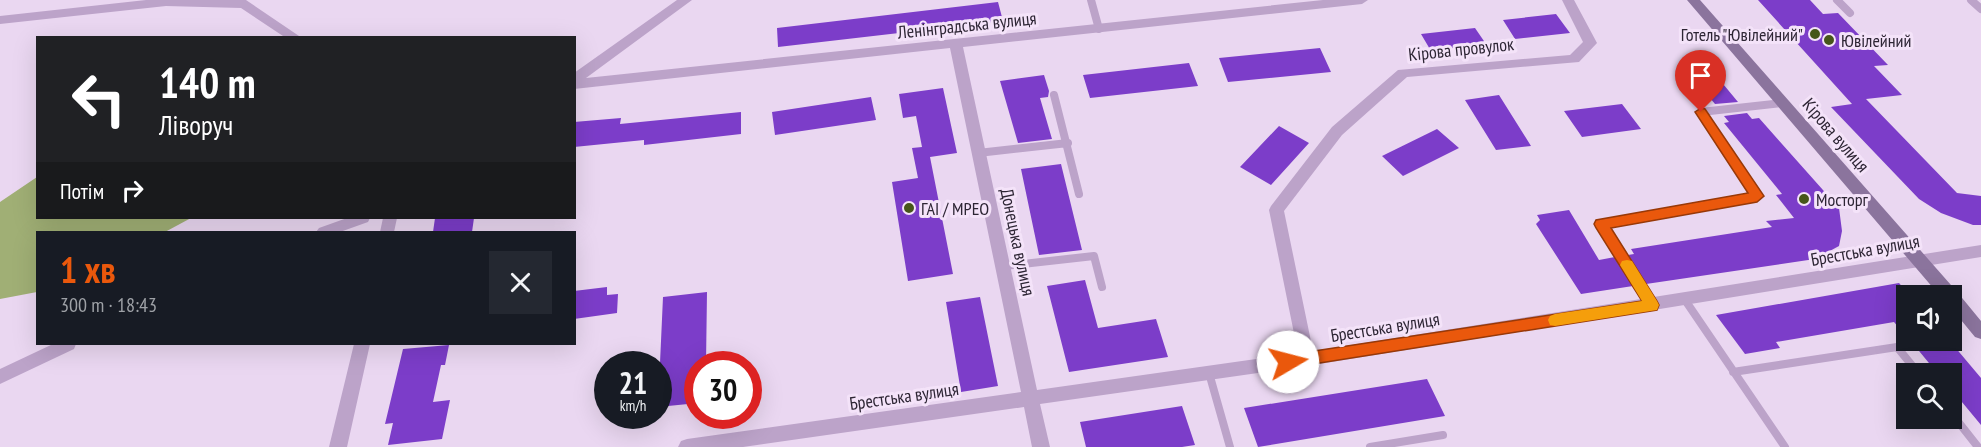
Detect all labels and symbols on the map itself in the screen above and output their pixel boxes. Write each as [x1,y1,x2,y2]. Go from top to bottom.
street label: Ленінградська вулиця [895,6,1038,44]
place label: Готель "Ювілейний" [1681,23,1803,46]
marker: Готель "Ювілейний" [1808,27,1822,41]
place label: Ювілейний [1841,29,1911,52]
street label: Кірова провулок [1407,32,1515,66]
marker: Ювілейний [1822,33,1836,47]
pin [1675,50,1726,112]
street label: Кірова вулиця [1798,93,1874,177]
street label: Донецька вулиця [995,186,1041,298]
place label: Мосторг [1816,188,1869,211]
marker: Мосторг [1797,192,1811,206]
place label: ГАІ / МРЕО [921,197,989,220]
marker: ГАІ / МРЕО [902,201,916,215]
street label: Брестська вулиця [1809,229,1921,271]
street label: Брестська вулиця [1329,307,1441,347]
position arrow [1256,330,1320,394]
speed limit sign: 30 [684,351,762,429]
street label: Брестська вулиця [848,377,960,415]

